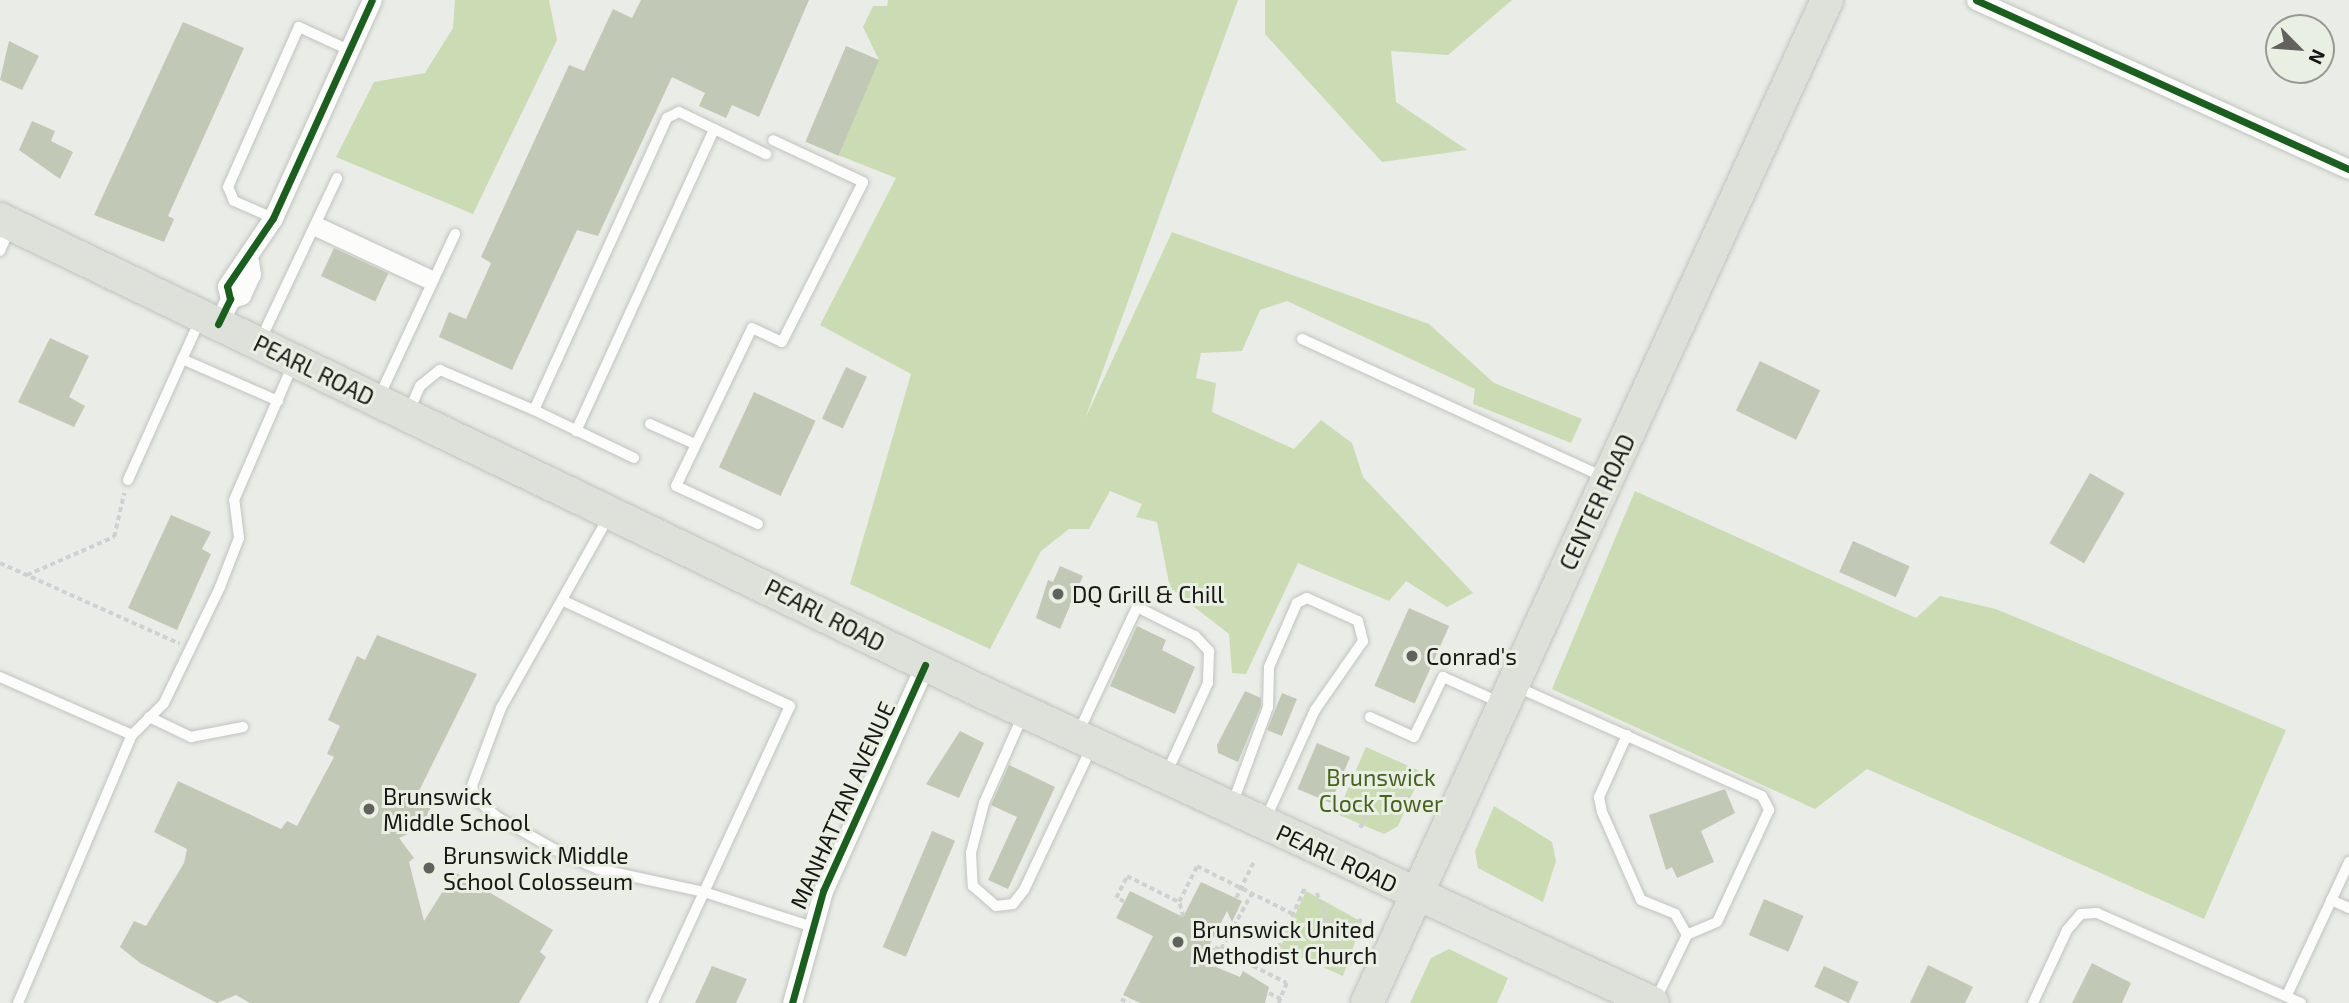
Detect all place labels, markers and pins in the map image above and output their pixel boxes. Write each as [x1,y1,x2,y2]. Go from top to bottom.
place label: DQ Grill & Chill [1072,580,1225,608]
marker: DQ Grill & Chill [1050,586,1066,602]
place label: Conrad's [1426,642,1517,670]
marker: Conrad's [1404,648,1420,664]
place label: Brunswick Middle School [383,782,530,836]
marker: Brunswick Middle School [361,801,377,817]
place label: Brunswick Middle School Colosseum [443,841,634,895]
marker: Brunswick Middle School Colosseum [421,860,437,876]
place label: Brunswick United Methodist Church [1192,915,1377,969]
marker: Brunswick United Methodist Church [1170,934,1186,950]

